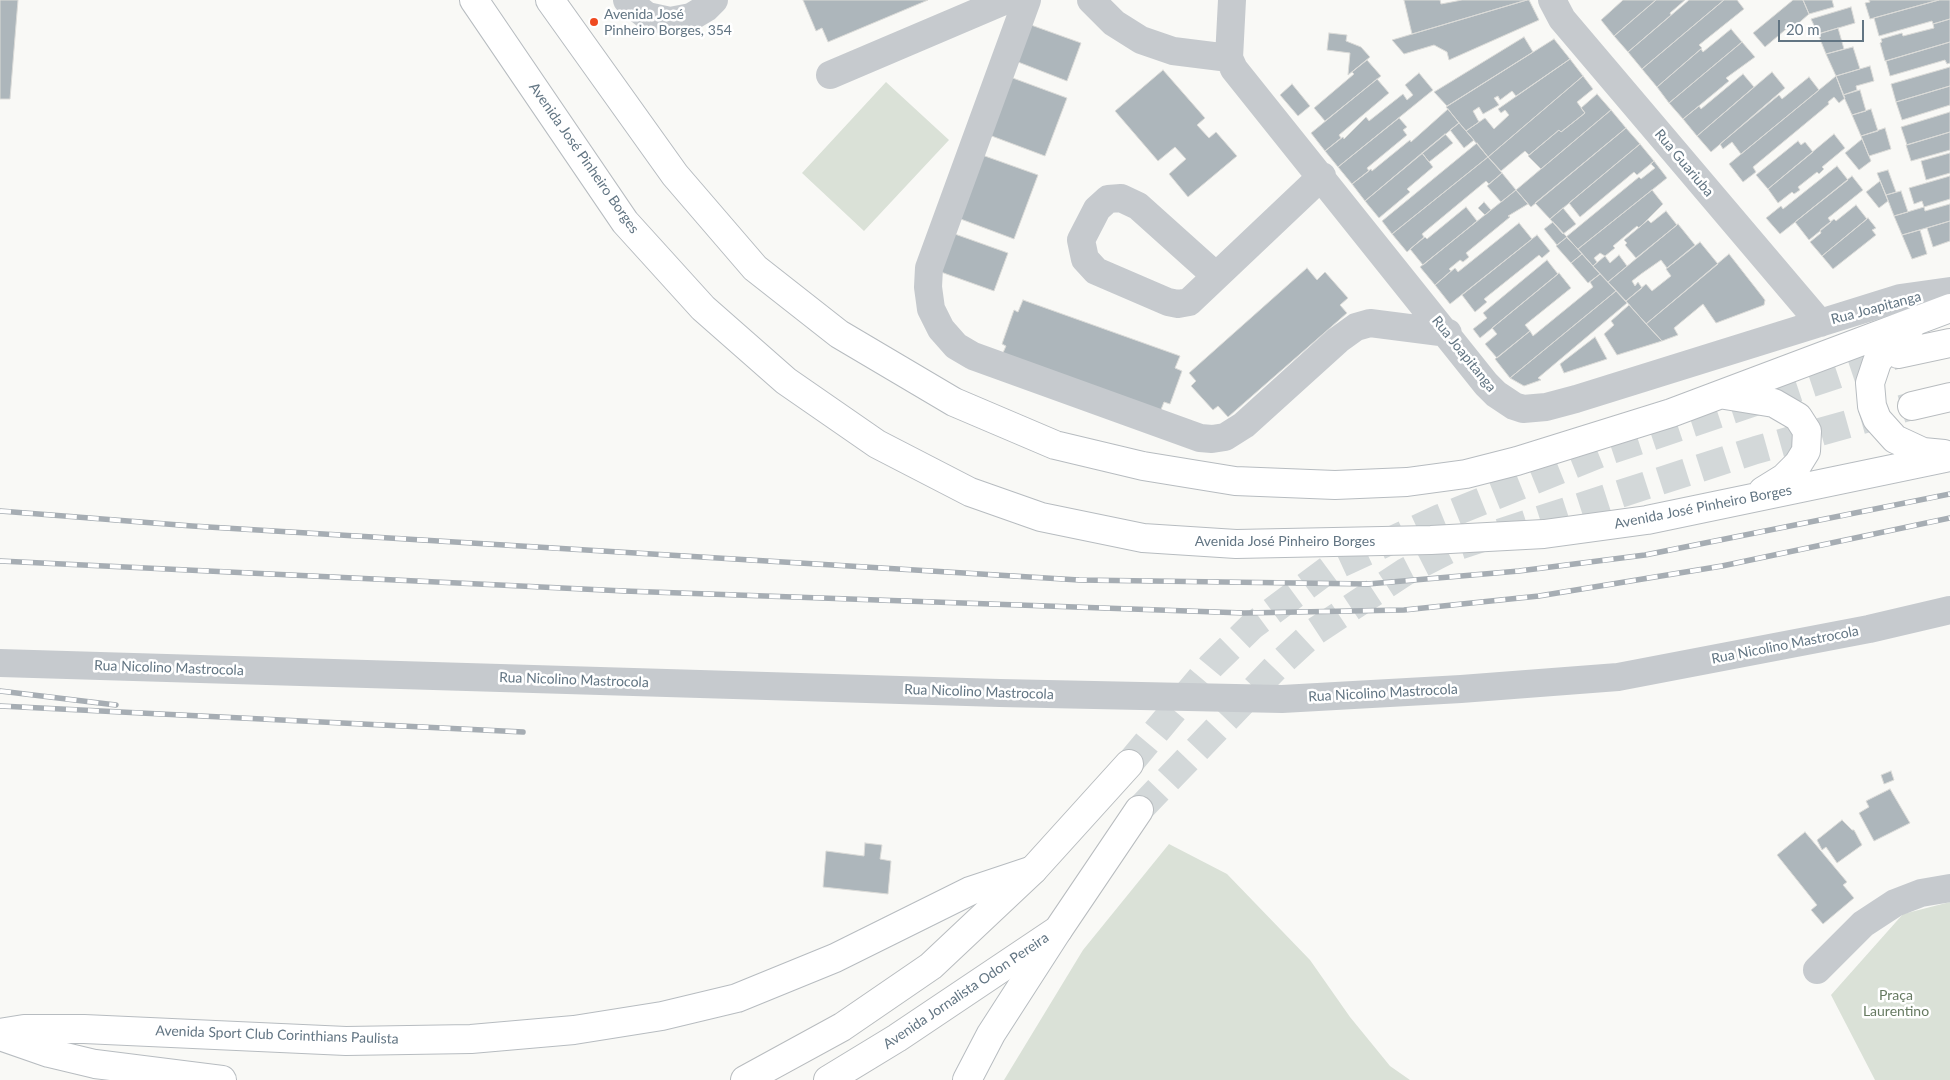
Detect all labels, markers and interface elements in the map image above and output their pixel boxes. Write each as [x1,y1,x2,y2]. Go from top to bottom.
place label: Avenida José Pinheiro Borges, 354 [604,6,732,38]
scale bar [1780,10,1866,42]
marker: Avenida José Pinheiro Borges, 354 [588,16,600,28]
text: 20 m [1786,20,1820,38]
street label: Avenida José Pinheiro Borges [525,79,643,237]
street label: Rua Guariuba [1651,126,1717,200]
street label: Rua Joapitanga [1829,288,1923,328]
street label: Rua Joapitanga [1428,313,1500,395]
street label: Avenida José Pinheiro Borges [1613,482,1793,532]
street label: Avenida José Pinheiro Borges [1195,533,1375,549]
street label: Rua Nicolino Mastrocola [1710,622,1860,668]
street label: Rua Nicolino Mastrocola [94,657,244,679]
street label: Rua Nicolino Mastrocola [499,669,649,691]
street label: Rua Nicolino Mastrocola [904,681,1054,703]
street label: Rua Nicolino Mastrocola [1308,681,1458,705]
street label: Avenida Jornalista Odon Pereira [880,929,1052,1053]
park label: Praça Laurentino [1863,987,1929,1020]
street label: Avenida Sport Club Corinthians Paulista [155,1022,399,1048]

